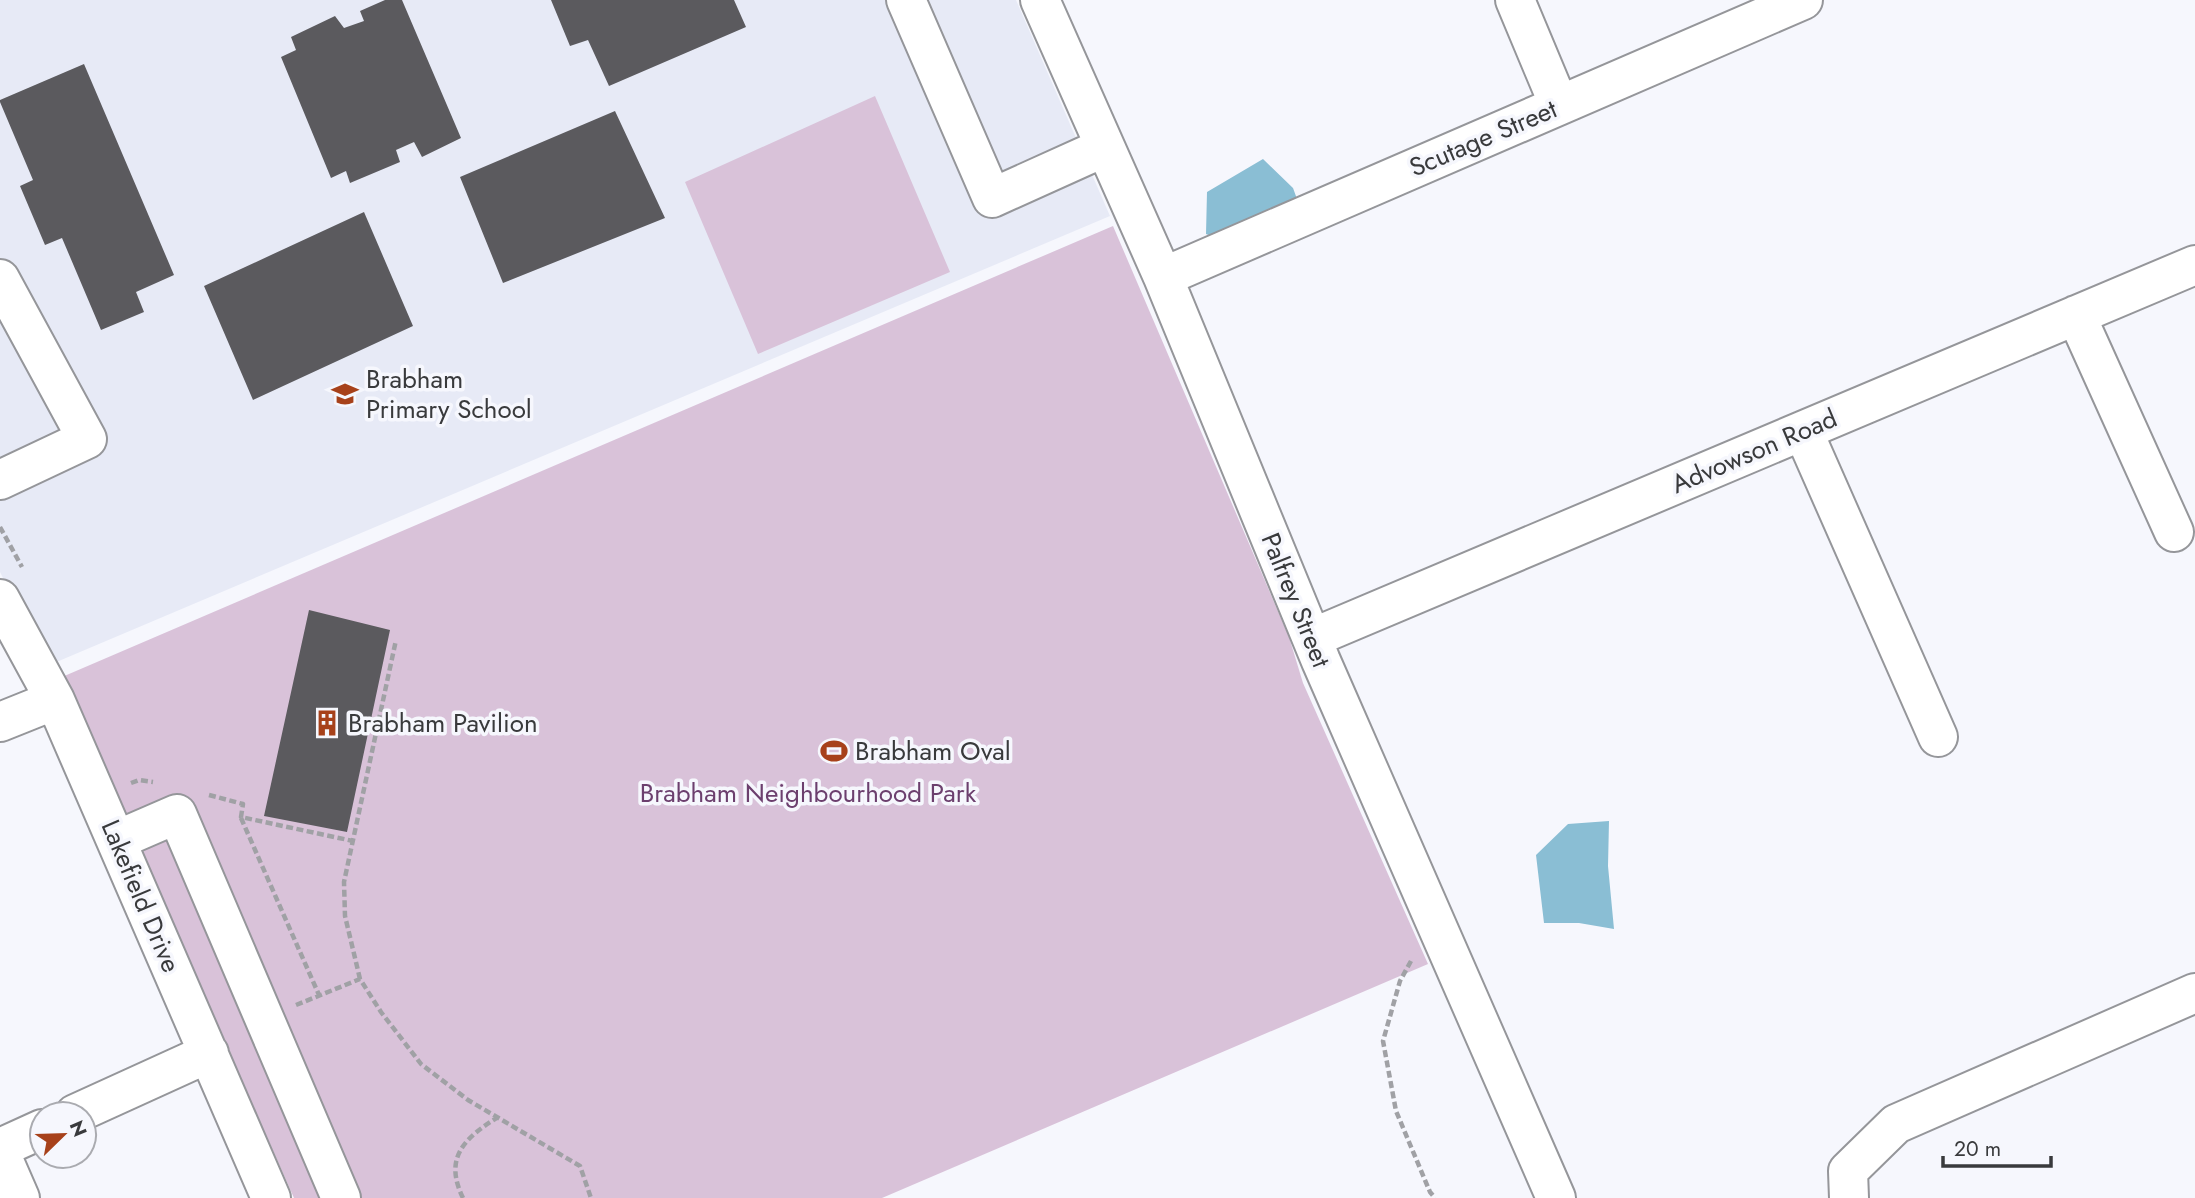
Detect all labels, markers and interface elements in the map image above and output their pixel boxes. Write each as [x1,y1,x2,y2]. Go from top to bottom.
street label: Scutage Street [1403,90,1563,186]
place label: Brabham Primary School [366,360,532,428]
school or university icon: Brabham Primary School [330,379,360,409]
street label: Advowson Road [1665,399,1843,503]
street label: Palfrey Street [1252,527,1341,674]
place label: Brabham Pavilion [348,704,538,742]
building icon: Brabham Pavilion [312,708,342,738]
place label: Brabham Oval [855,732,1011,770]
sports icon: Brabham Oval [819,736,849,766]
park label: Brabham Neighbourhood Park [640,774,977,812]
street label: Lakefield Drive [92,814,190,978]
north arrow [28,1100,98,1170]
text: N [63,1116,94,1141]
scale bar [1943,1124,2052,1168]
text: 20 m [1954,1134,2001,1164]

